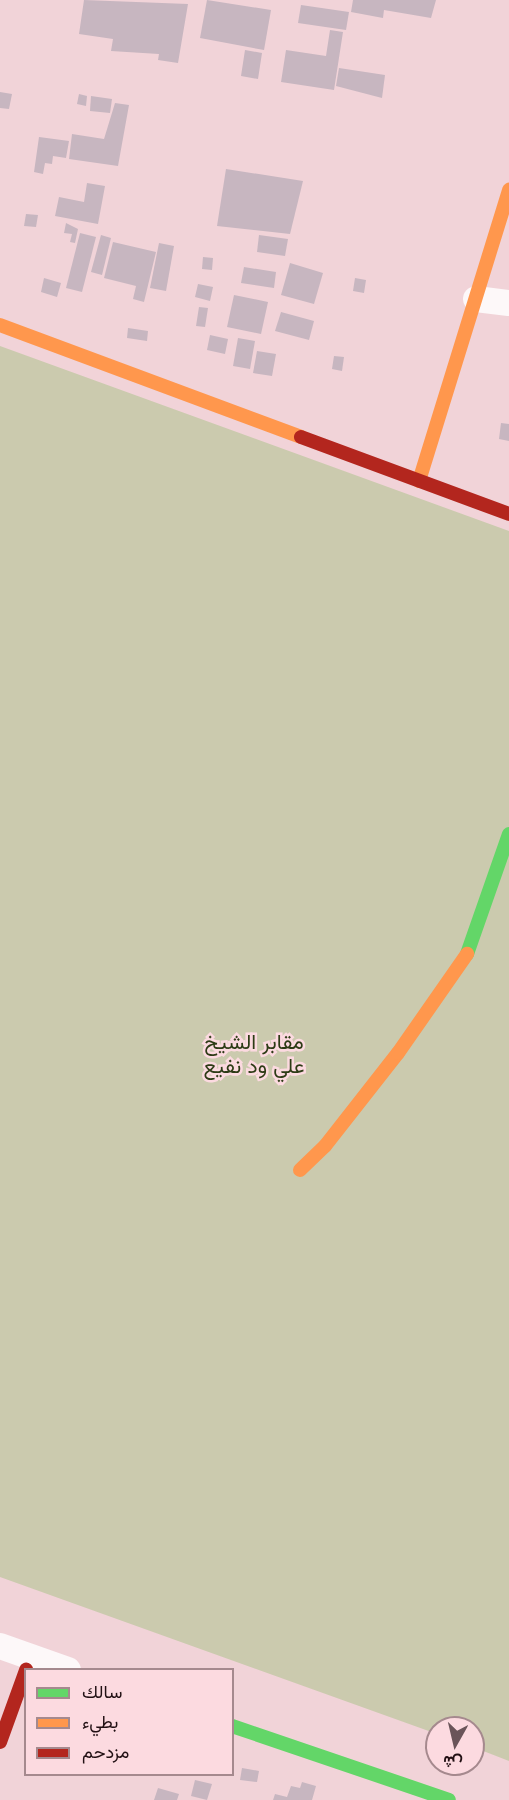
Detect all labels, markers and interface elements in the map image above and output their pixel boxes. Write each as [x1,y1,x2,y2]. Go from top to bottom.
park label: مقابر الشيخ علي ود نفيع [203,1029,305,1079]
legend [24,1668,234,1776]
text: سالك [82,1679,122,1705]
text: بطيء [82,1709,118,1735]
north arrow [425,1716,485,1776]
text: مزدحم [82,1739,129,1765]
text: ش [442,1750,464,1775]

